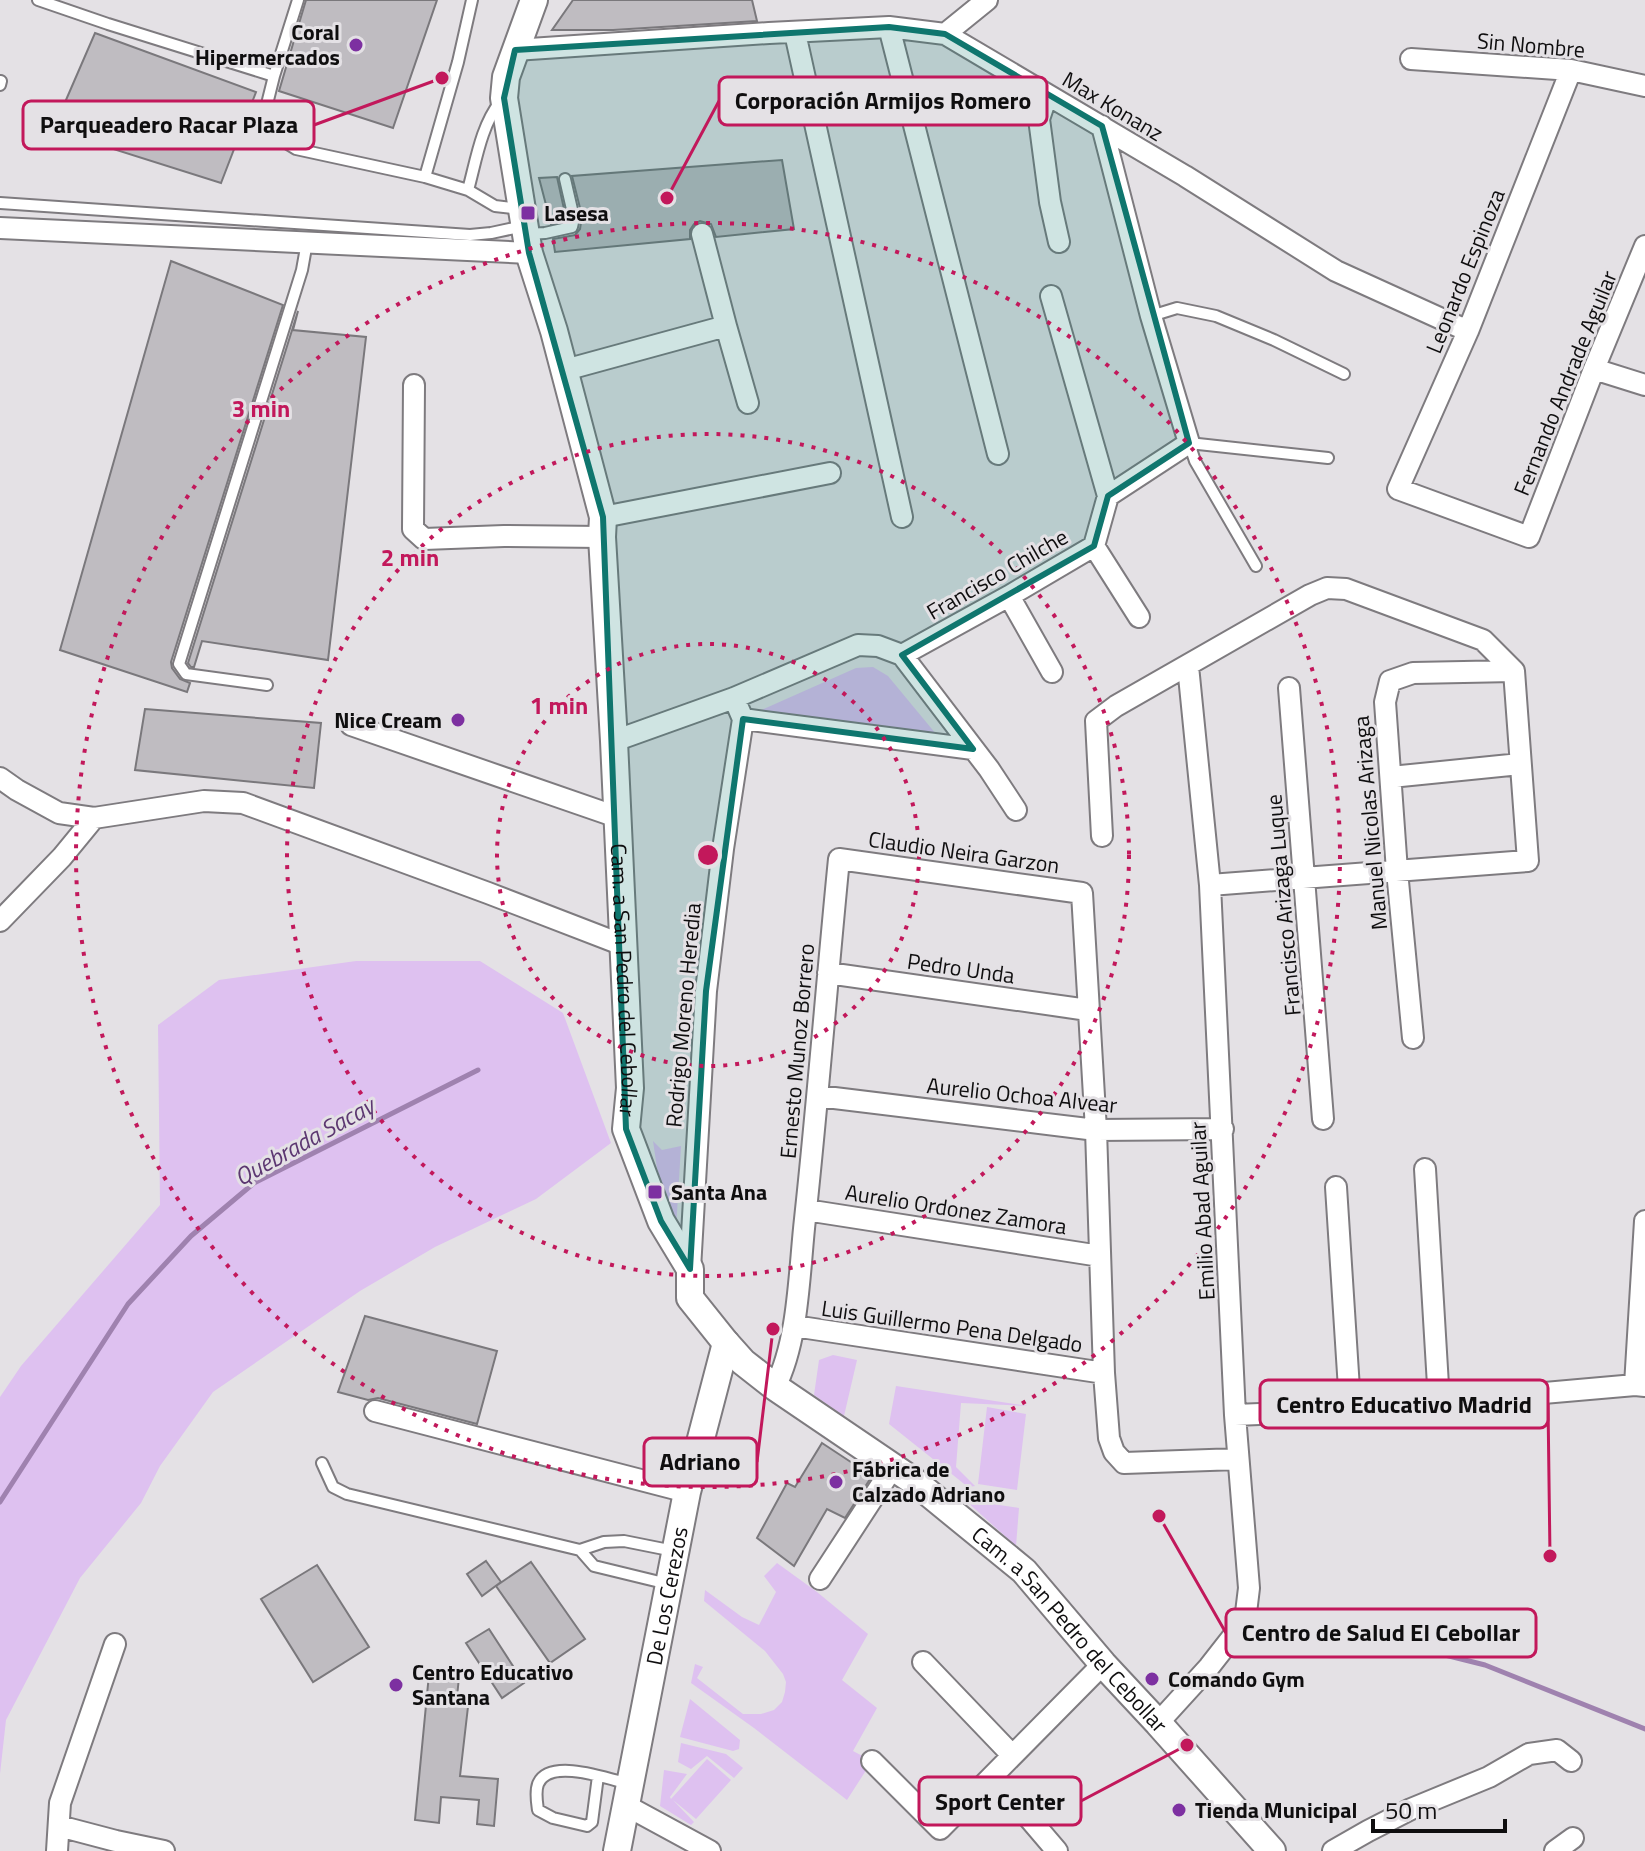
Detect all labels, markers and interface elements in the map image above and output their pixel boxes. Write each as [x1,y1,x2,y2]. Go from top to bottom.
place label: Coral Hipermercados [195,15,340,74]
street label: Sin Nombre [1476,23,1586,67]
marker: Coral Hipermercados [347,36,365,54]
street label: Max Konanz [1056,62,1170,150]
callout: Corporación Armijos Romero [719,77,1047,125]
text: Corporación Armijos Romero [735,82,1031,118]
callout: Parqueadero Racar Plaza [23,101,314,149]
text: Parqueadero Racar Plaza [40,106,298,142]
street label: Leonardo Espinoza [1417,184,1513,358]
place label: Lasesa [544,196,609,230]
marker: Lasesa [519,204,537,222]
street label: Fernando Andrade Aguilar [1504,265,1626,501]
text: 3 min [232,390,290,426]
street label: Francisco Chilche [920,520,1074,628]
text: 2 min [381,539,439,575]
text: 1 min [530,687,588,723]
place label: Nice Cream [334,703,442,737]
marker: Nice Cream [449,711,467,729]
street label: Manuel Nicolas Arizaga [1344,714,1396,932]
street label: Francisco Arizaga Luque [1256,793,1310,1017]
street label: Claudio Neira Garzon [866,822,1062,882]
centre of rings [694,841,722,869]
street label: Cam. a San Pedro del Cebollar [602,843,647,1119]
street label: Rodrigo Moreno Heredia [656,901,710,1129]
street label: Ernesto Munoz Borrero [771,942,823,1160]
street label: Pedro Unda [905,944,1017,992]
street label: Aurelio Ochoa Alvear [925,1068,1119,1122]
water label: Quebrada Sacay [227,1086,383,1194]
street label: Emilio Abad Aguilar [1180,1121,1224,1301]
place label: Santa Ana [671,1175,767,1209]
street label: Aurelio Ordonez Zamora [843,1175,1069,1243]
marker: Santa Ana [646,1183,664,1201]
street label: Luis Guillermo Pena Delgado [819,1291,1085,1361]
callout: Centro Educativo Madrid [1260,1380,1548,1428]
text: Centro Educativo Madrid [1276,1386,1532,1422]
callout: Adriano [644,1438,757,1486]
text: Adriano [660,1443,740,1479]
place label: Fábrica de Calzado Adriano [852,1452,1005,1511]
marker: Fábrica de Calzado Adriano [827,1473,845,1491]
street label: Cam. a San Pedro del Cebollar [964,1518,1176,1740]
street label: De Los Cerezos [637,1524,697,1668]
callout: Centro de Salud El Cebollar [1226,1609,1536,1657]
text: Centro de Salud El Cebollar [1242,1614,1520,1650]
place label: Centro Educativo Santana [412,1655,573,1714]
place label: Comando Gym [1168,1662,1305,1696]
marker: Comando Gym [1143,1670,1161,1688]
marker: Centro Educativo Santana [387,1676,405,1694]
callout: Sport Center [919,1777,1081,1825]
text: Sport Center [935,1783,1065,1819]
scale bar [1373,1783,1505,1833]
text: 50 m [1385,1792,1437,1828]
place label: Tienda Municipal [1195,1793,1357,1827]
marker: Tienda Municipal [1170,1801,1188,1819]

